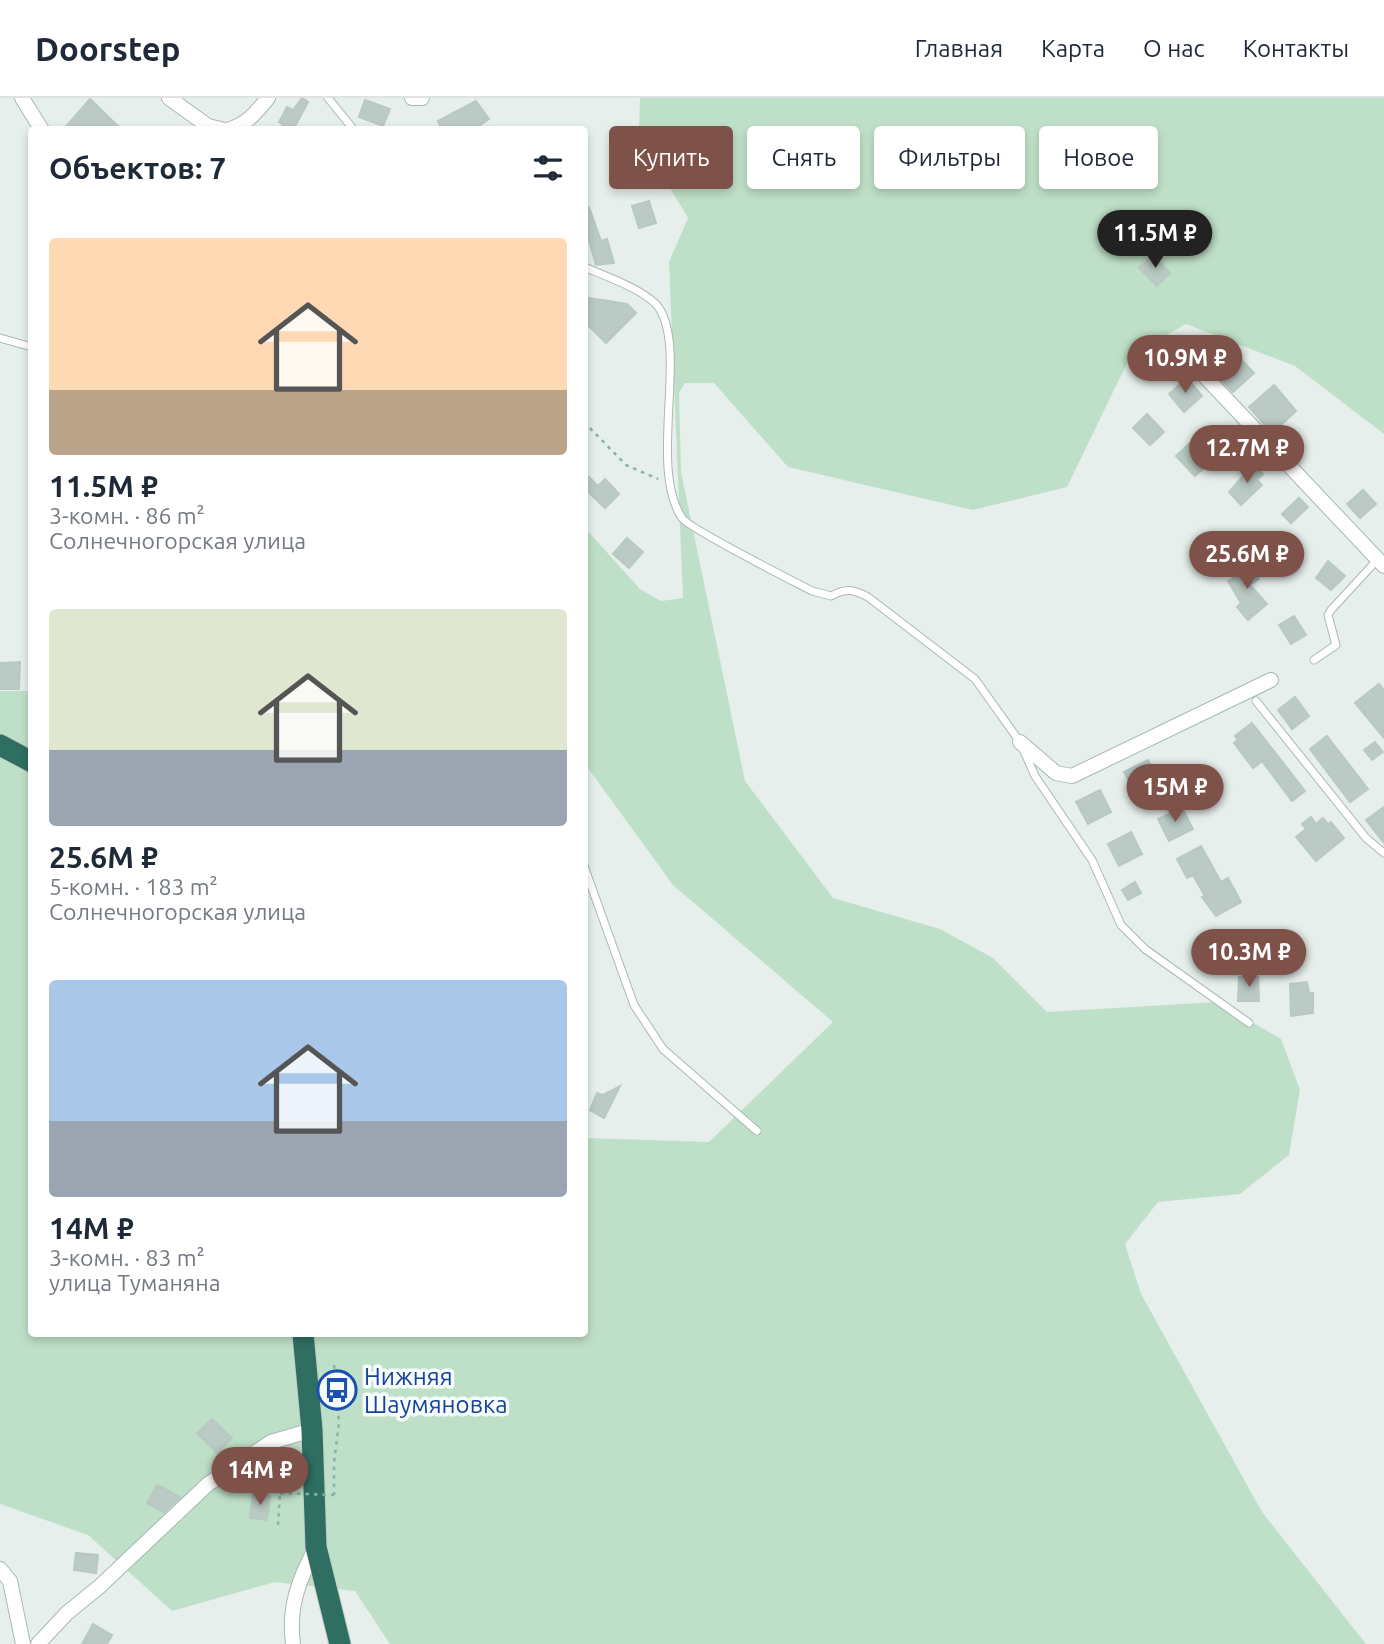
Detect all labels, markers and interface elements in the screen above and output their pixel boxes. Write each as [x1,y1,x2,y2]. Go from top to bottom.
text: Doorstep [35,30,180,67]
text: Главная [915,35,1003,62]
text: Карта [1041,35,1105,62]
text: О нас [1143,35,1205,62]
text: Контакты [1243,35,1349,62]
chip: Купить [609,126,733,189]
chip: Снять [747,126,860,189]
chip: Фильтры [874,126,1025,189]
chip: Новое [1039,126,1158,189]
icon: filters [529,149,567,187]
text: Объектов: 7 [49,151,226,185]
pin: 11.5M ₽ [1090,211,1220,270]
text: 11.5M ₽ [1113,220,1197,245]
icon: home [245,284,371,410]
pin: 10.9M ₽ [1120,336,1250,395]
text: 10.9M ₽ [1143,345,1227,370]
pin: 12.7M ₽ [1182,426,1312,485]
text: 12.7M ₽ [1205,435,1289,460]
text: 11.5M ₽ [49,469,158,503]
text: 3-комн. · 86 m² [49,503,205,528]
text: Солнечногорская улица [49,528,306,553]
pin: 25.6M ₽ [1182,532,1312,591]
text: 25.6M ₽ [1205,541,1289,566]
icon: home [245,655,371,781]
pin: 15M ₽ [1126,764,1224,824]
text: 15M ₽ [1143,774,1207,799]
text: 25.6M ₽ [49,840,158,874]
text: 5-комн. · 183 m² [49,874,218,899]
text: Солнечногорская улица [49,899,306,924]
pin: 10.3M ₽ [1184,930,1314,989]
text: 10.3M ₽ [1207,939,1291,964]
icon: home [245,1026,371,1152]
text: 14M ₽ [49,1211,134,1245]
text: 3-комн. · 83 m² [49,1245,205,1270]
text: улица Туманяна [49,1270,220,1295]
place label: Нижняя Шаумяновка [364,1363,508,1418]
bus stop icon: Нижняя Шаумяновка [316,1369,358,1411]
pin: 14M ₽ [211,1448,309,1507]
text: 14M ₽ [228,1457,292,1482]

